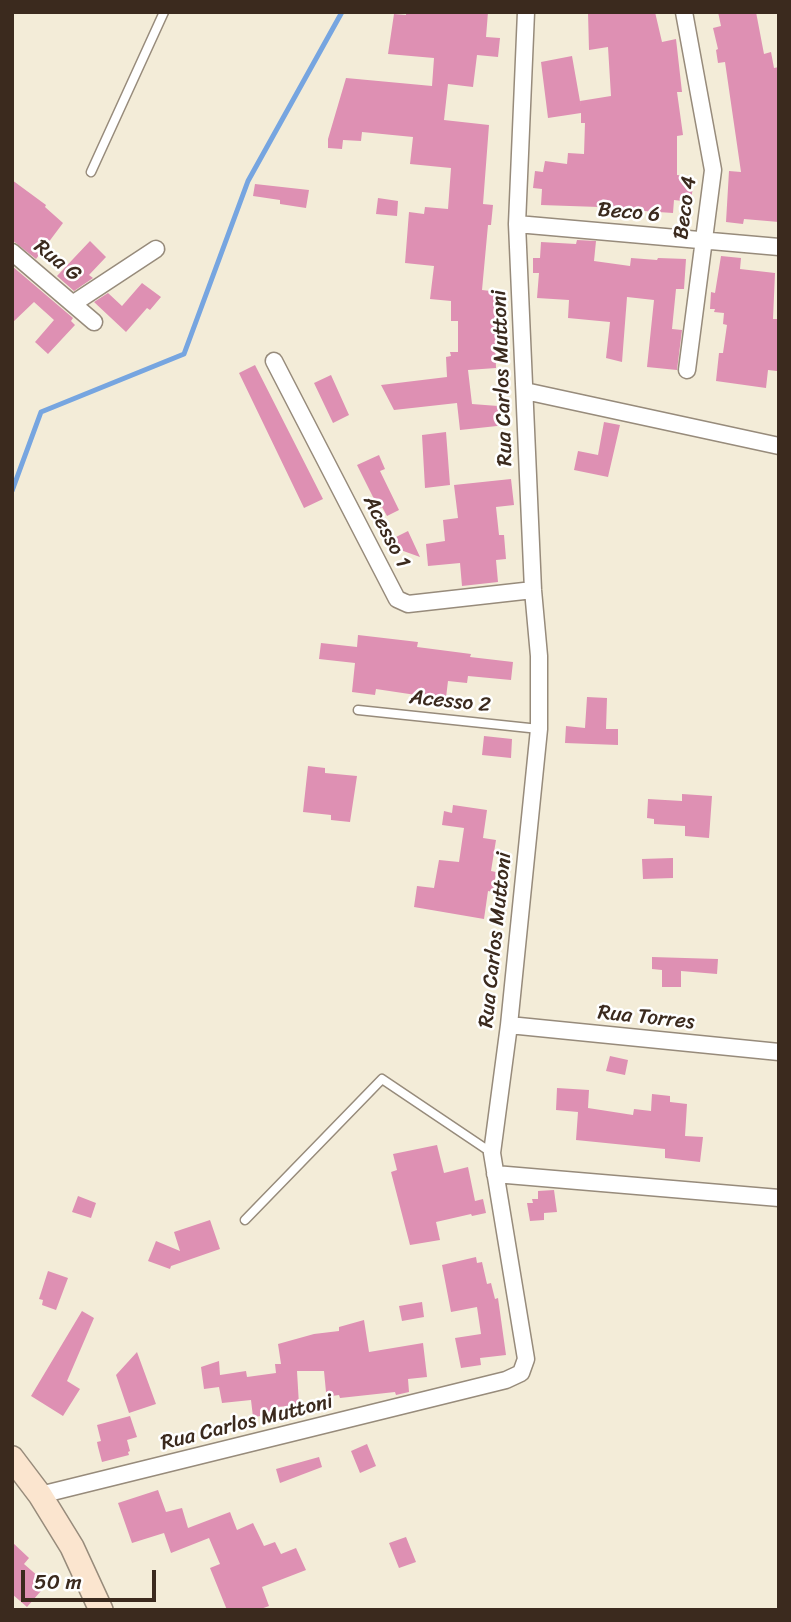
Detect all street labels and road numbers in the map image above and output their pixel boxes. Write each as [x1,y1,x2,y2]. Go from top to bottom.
street label: Beco 4 [669,175,703,241]
street label: Beco 6 [597,198,661,228]
street label: Rua G [28,235,86,287]
street label: Rua Carlos Muttoni [487,289,519,467]
street label: Acesso 1 [357,491,415,573]
street label: Acesso 2 [408,685,492,719]
street label: Rua Carlos Muttoni [474,851,518,1029]
street label: Rua Torres [596,1000,696,1036]
street label: Rua Carlos Muttoni [158,1389,336,1457]

